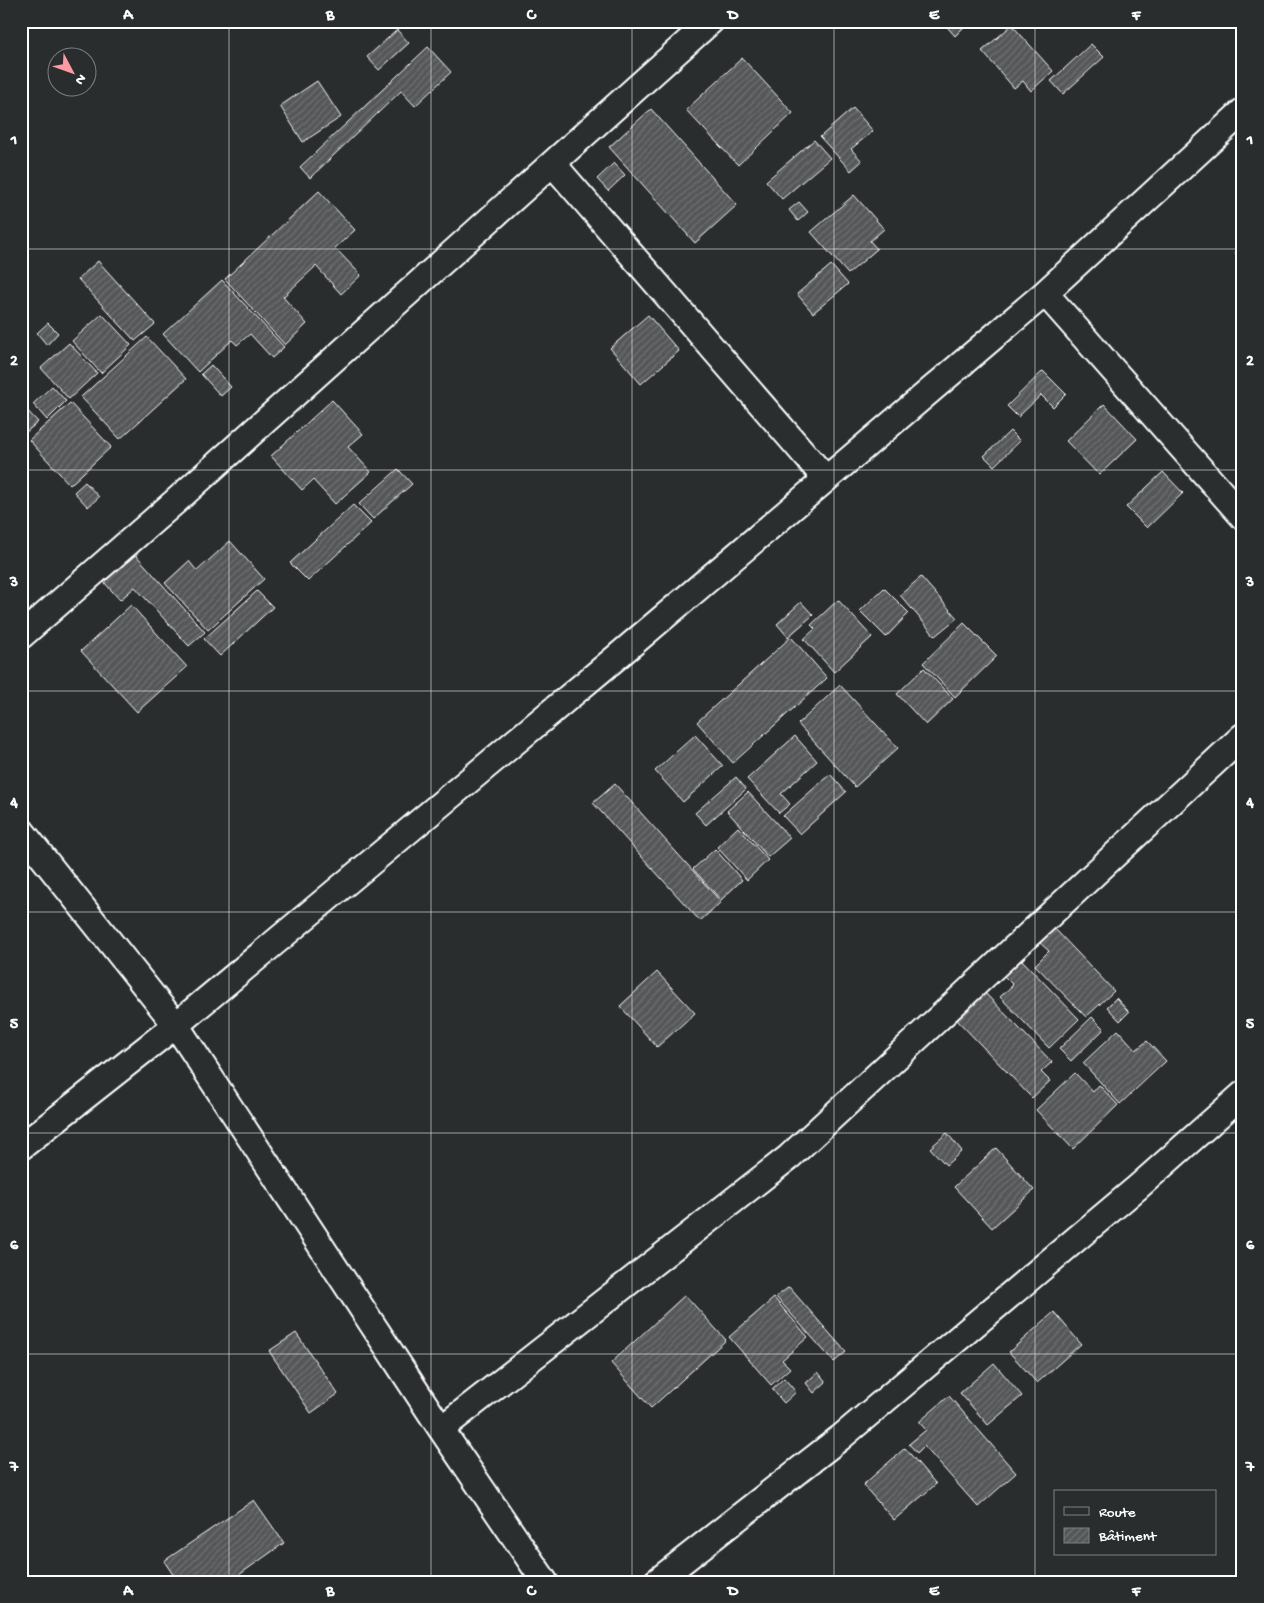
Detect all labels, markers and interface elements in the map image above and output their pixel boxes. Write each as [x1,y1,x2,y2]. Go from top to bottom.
text: A [122,7,134,26]
text: B [325,7,335,26]
text: C [526,7,537,26]
text: D [726,7,739,26]
text: E [929,7,940,26]
text: F [1131,7,1142,26]
north arrow [48,48,98,98]
text: N [71,70,89,88]
text: 1 [10,132,17,151]
text: 1 [1246,132,1253,151]
text: 2 [10,353,18,372]
text: 2 [1246,353,1254,372]
text: 3 [9,574,18,593]
text: 3 [1245,574,1254,593]
text: 4 [9,795,18,814]
text: 4 [1245,795,1254,814]
text: 5 [10,1016,19,1035]
text: 5 [1246,1016,1255,1035]
text: 6 [10,1237,19,1256]
text: 6 [1246,1237,1255,1256]
text: 7 [9,1459,19,1478]
text: 7 [1245,1459,1255,1478]
legend [1054,1490,1216,1556]
text: Route [1099,1504,1136,1522]
text: Bâtiment [1098,1528,1158,1546]
text: A [122,1583,134,1602]
text: B [325,1583,335,1602]
text: C [526,1583,537,1602]
text: D [726,1583,739,1602]
text: E [929,1583,940,1602]
text: F [1131,1583,1142,1602]

